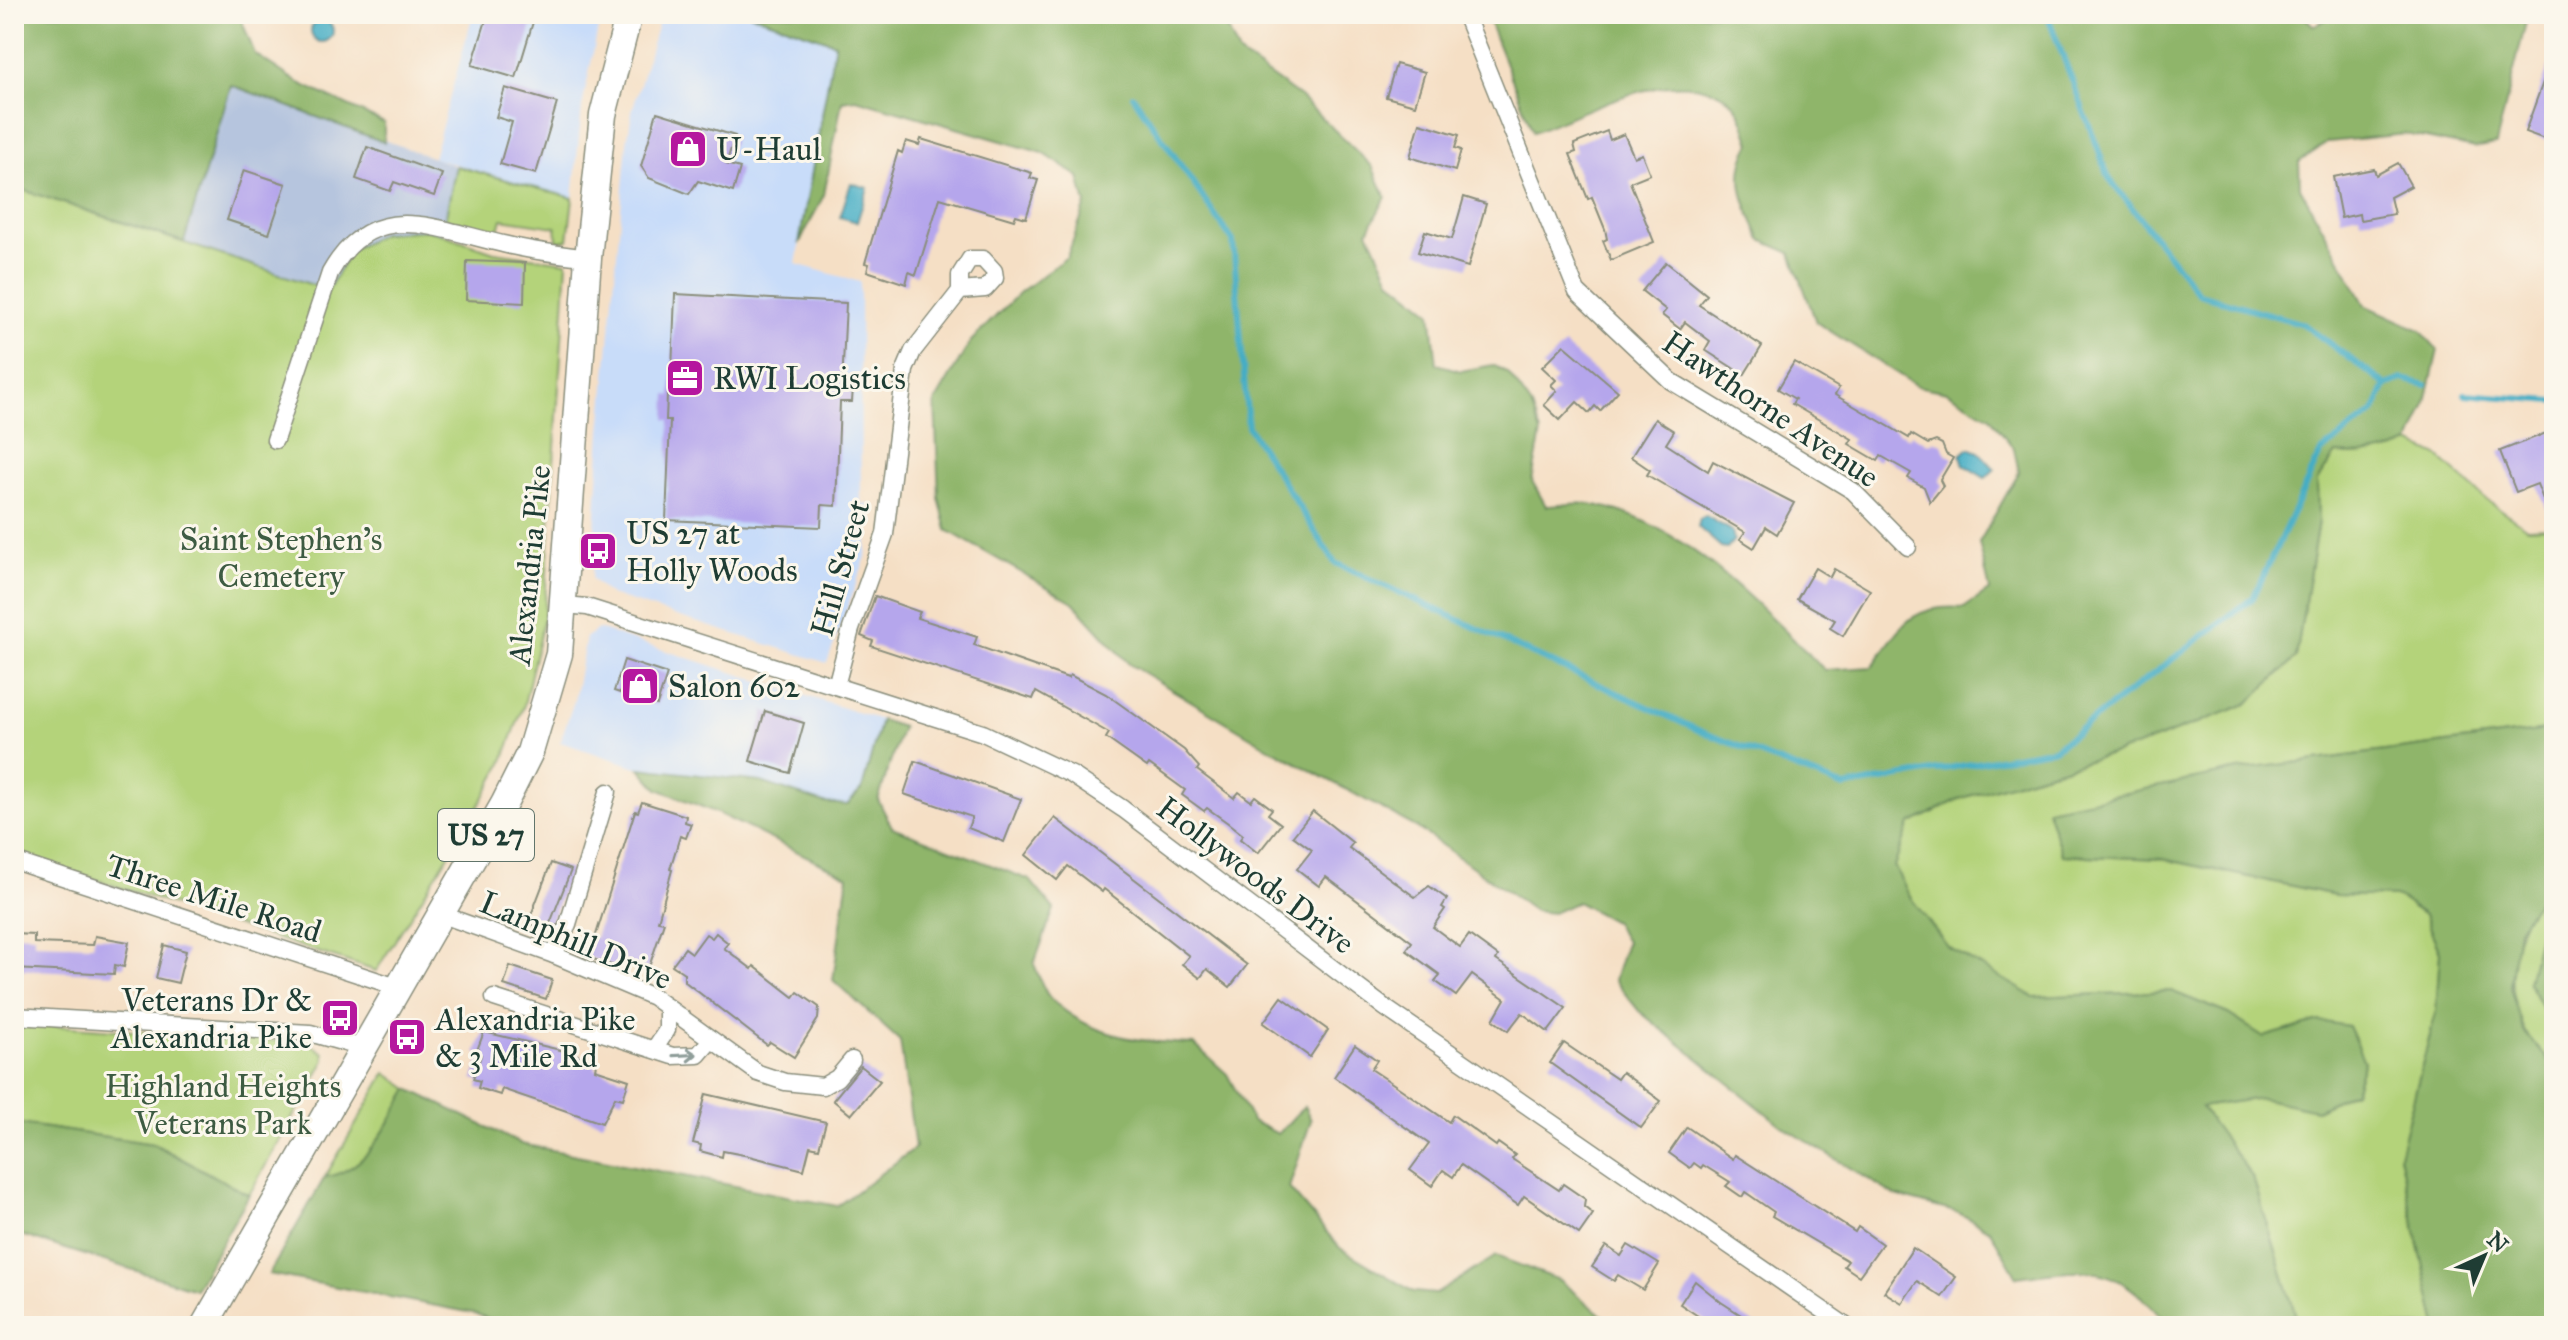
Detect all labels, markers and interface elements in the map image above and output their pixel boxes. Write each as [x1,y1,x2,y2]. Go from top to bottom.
shop icon: U-Haul [667,128,709,170]
place label: U-Haul [716,130,822,169]
street label: Hawthorne Avenue [1655,323,1886,496]
office icon: RWI Logistics [664,357,706,399]
place label: RWI Logistics [713,359,906,398]
street label: Alexandria Pike [499,463,559,669]
street label: Hill Street [802,495,879,641]
place label: US 27 at Holly Woods [626,514,798,590]
park label: Saint Stephen’s Cemetery [180,520,382,596]
bus stop icon: US 27 at Holly Woods [577,530,619,572]
shop icon: Salon 602 [619,665,661,707]
place label: Salon 602 [668,667,800,706]
street label: Hollywoods Drive [1149,788,1362,962]
road number: US 27 [438,809,534,861]
street label: Three Mile Road [101,845,326,952]
street label: Lamphill Drive [474,883,678,998]
place label: Veterans Dr & Alexandria Pike [109,981,312,1057]
bus stop icon: Veterans Dr & Alexandria Pike [319,997,361,1039]
place label: Alexandria Pike & 3 Mile Rd [433,1000,636,1076]
bus stop icon: Alexandria Pike & 3 Mile Rd [386,1016,428,1058]
one-way arrow [672,1047,698,1062]
park label: Highland Heights Veterans Park [105,1067,341,1143]
north arrow [2444,1216,2524,1296]
text: N [2481,1226,2514,1258]

